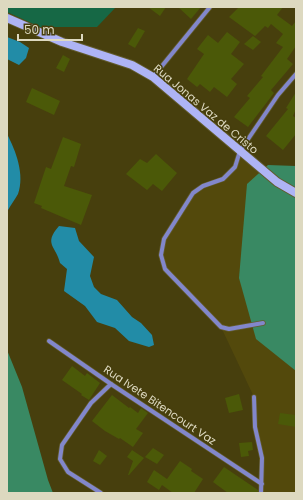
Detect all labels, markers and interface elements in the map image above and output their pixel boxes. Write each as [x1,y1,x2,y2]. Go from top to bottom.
scale bar [18,16,82,42]
text: 50 m [24,21,55,38]
street label: Rua Jonas Vaz de Cristo [150,60,262,158]
street label: Rua Ivete Bitencourt Vaz [101,361,219,449]

